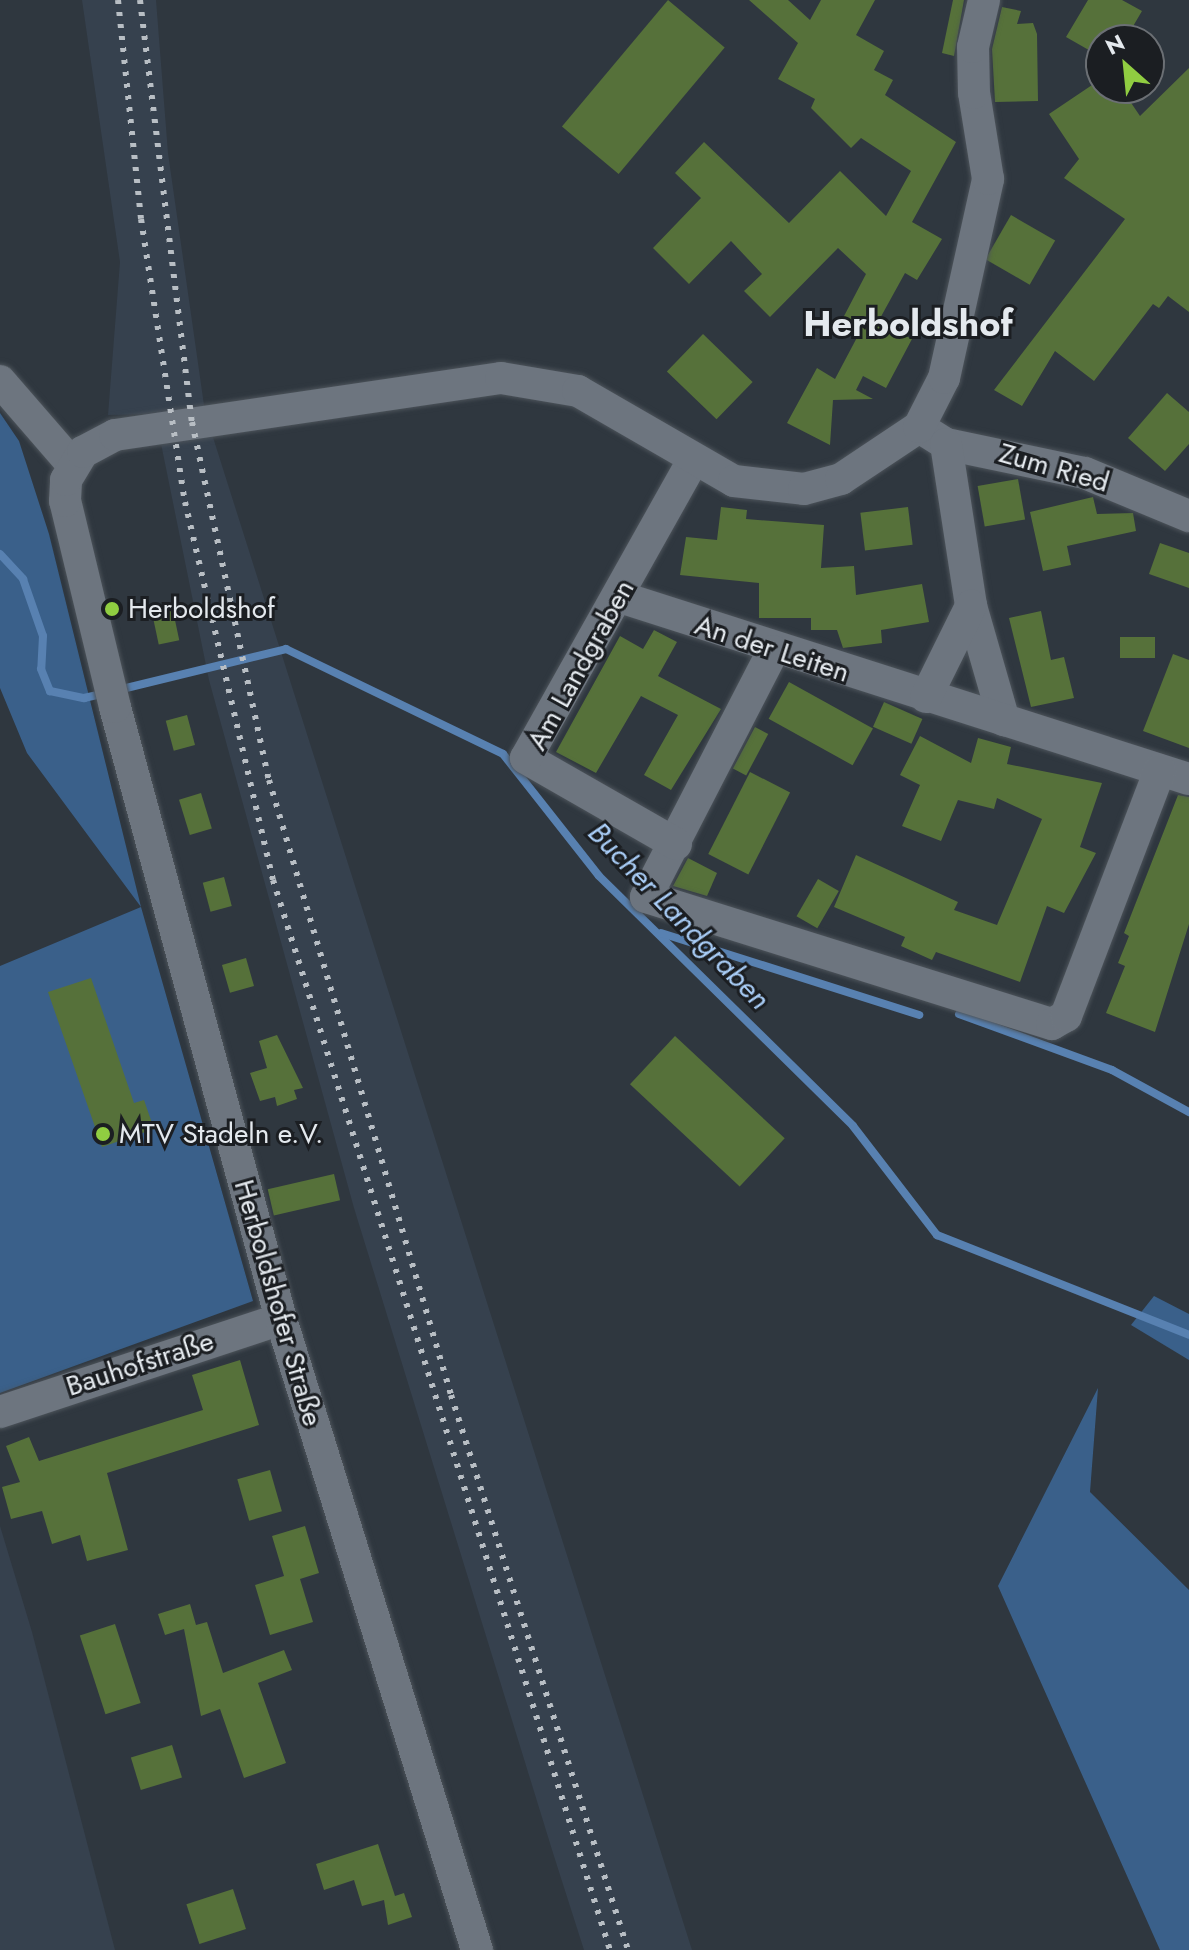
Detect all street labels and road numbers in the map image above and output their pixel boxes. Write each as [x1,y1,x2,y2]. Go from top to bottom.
street label: Zum Ried [995,436,1113,500]
street label: Am Landgraben [520,574,642,756]
street label: An der Leiten [691,608,853,690]
street label: Herboldshofer Straße [227,1176,329,1430]
street label: Bauhofstraße [62,1324,218,1404]

